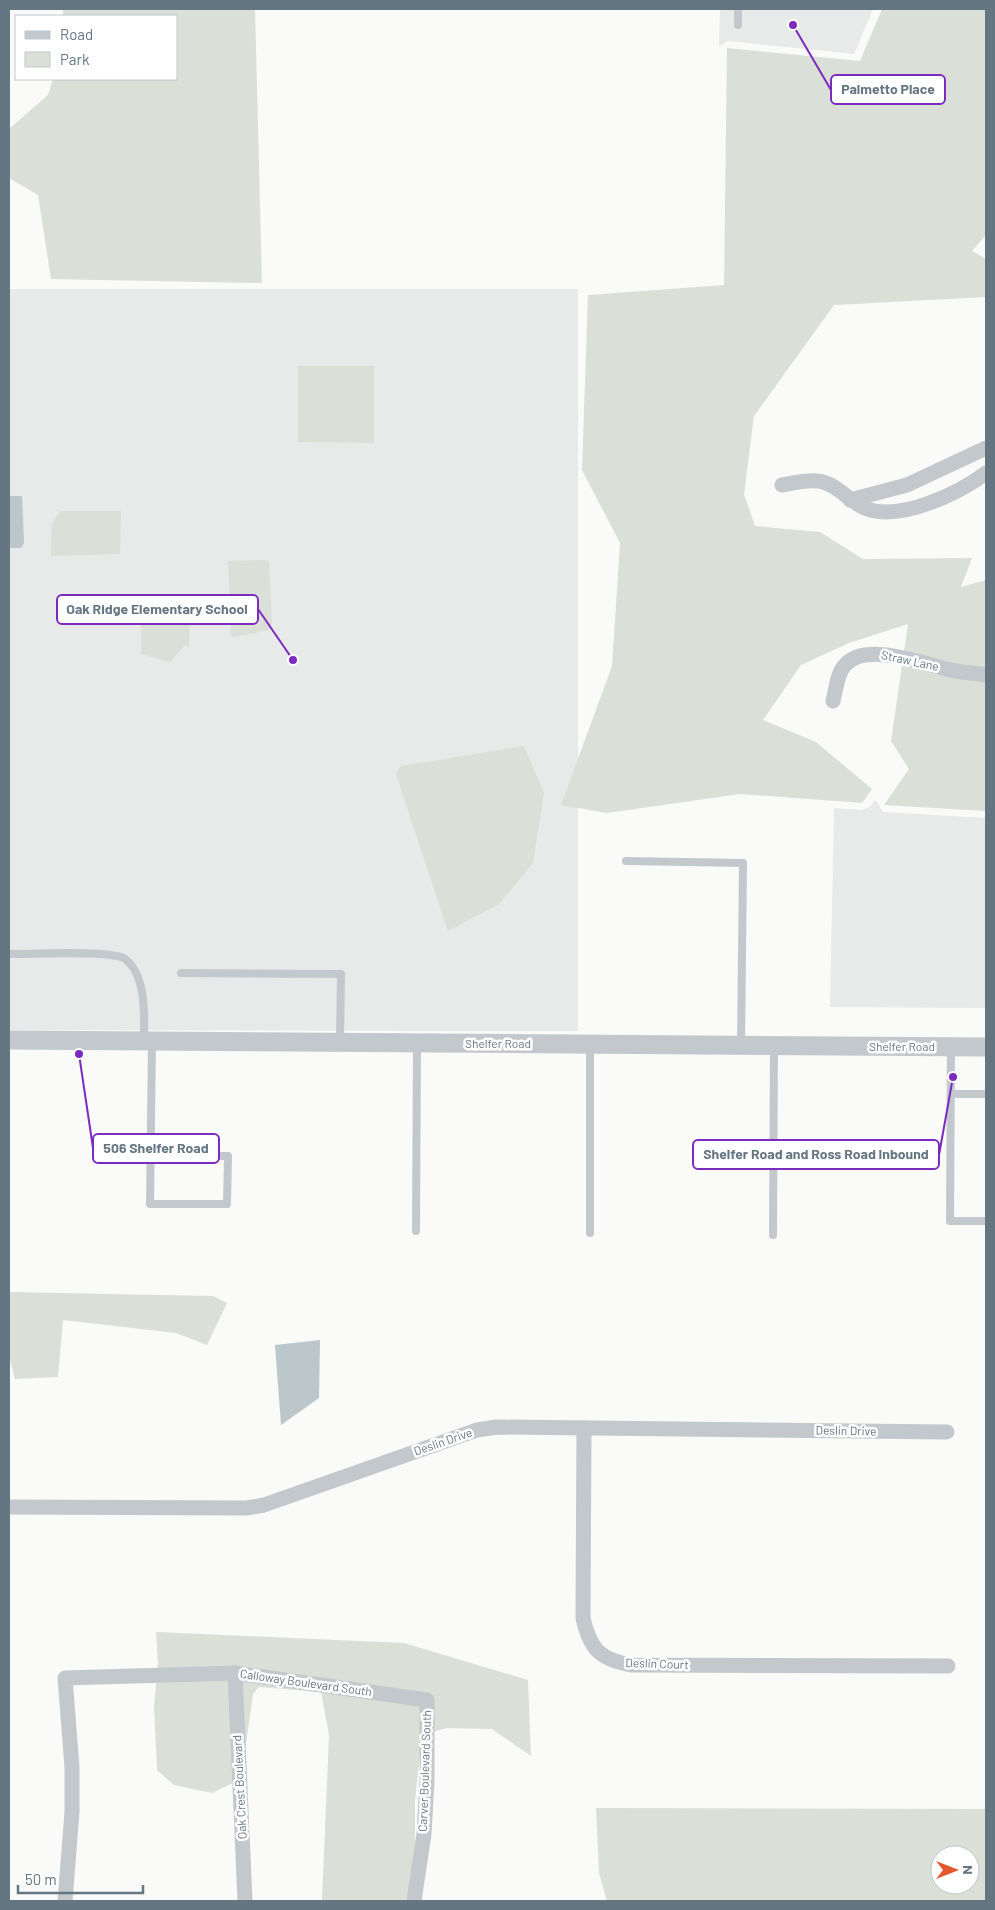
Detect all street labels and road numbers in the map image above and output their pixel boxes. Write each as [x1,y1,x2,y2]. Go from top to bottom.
street label: Straw Lane [880,647,940,673]
street label: Shelfer Road [465,1036,531,1050]
street label: Shelfer Road [869,1039,935,1053]
street label: Deslin Drive [815,1422,877,1438]
street label: Deslin Drive [412,1425,474,1458]
street label: Deslin Court [625,1655,689,1671]
street label: Calloway Boulevard South [239,1666,373,1698]
street label: Carver Boulevard South [415,1710,433,1832]
street label: Oak Crest Boulevard [229,1735,249,1840]

